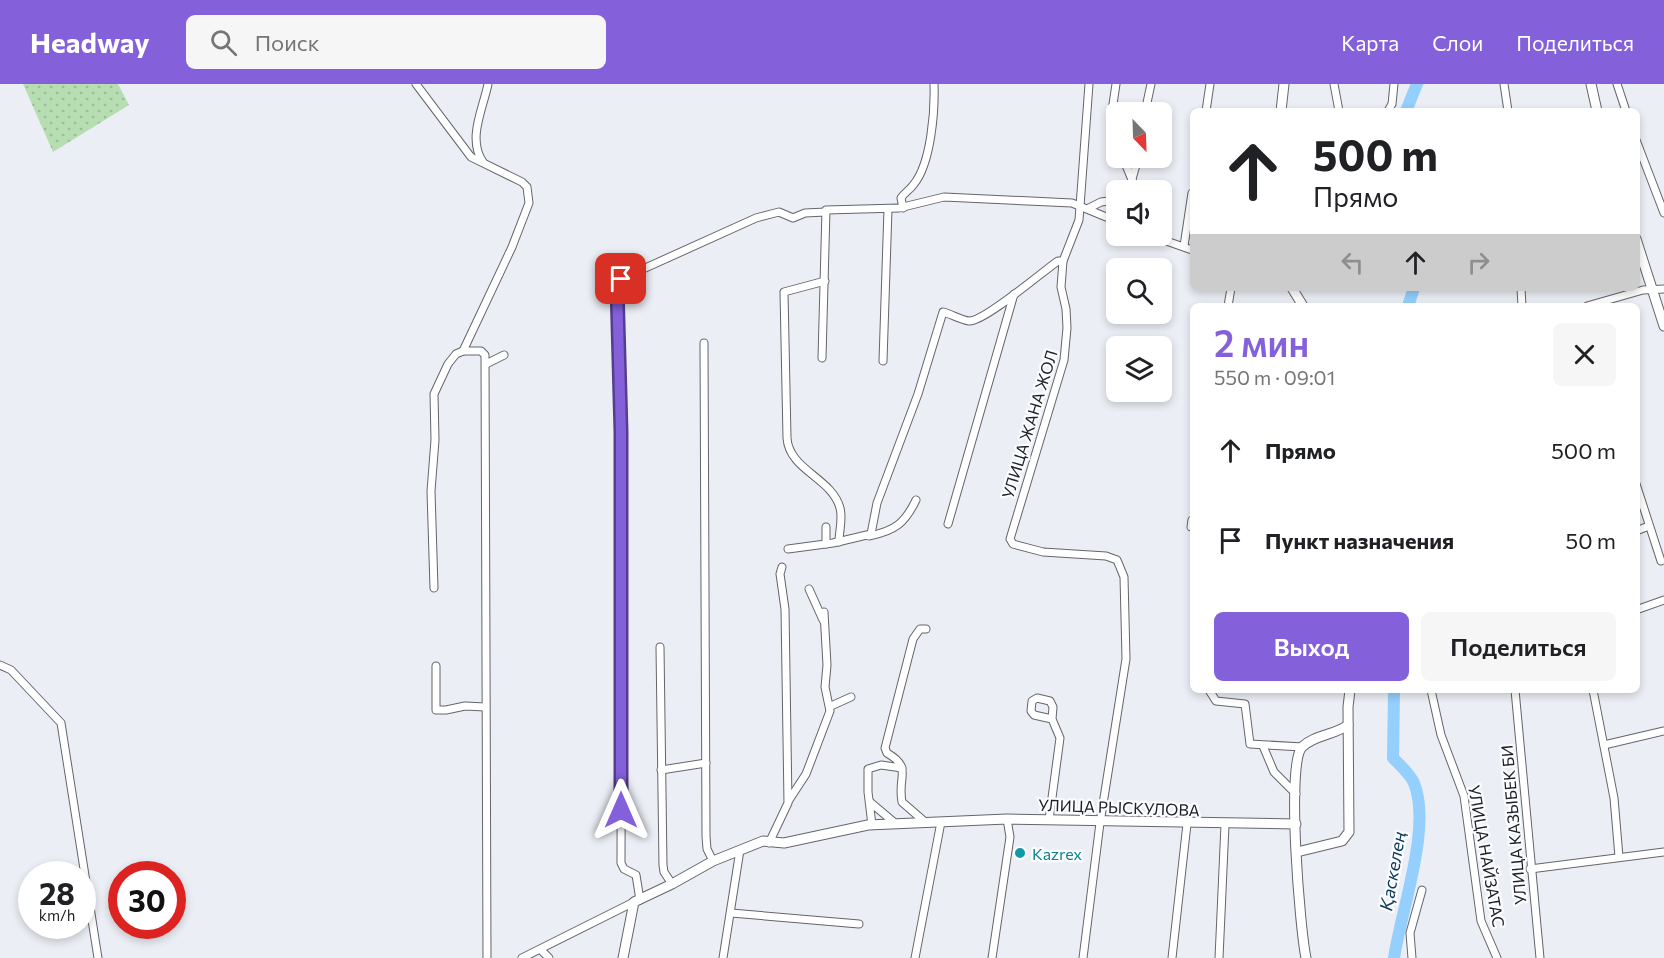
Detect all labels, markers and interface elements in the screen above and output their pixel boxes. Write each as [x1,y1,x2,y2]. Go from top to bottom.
search box [186,15,606,69]
text: Headway [30,25,150,59]
icon: search [207,26,240,59]
text: Поиск [255,29,319,56]
text: Карта [1341,30,1399,55]
text: Слои [1432,30,1483,55]
text: Поделиться [1516,30,1634,55]
north arrow [1106,102,1172,168]
map controls [1106,102,1172,402]
text: 500 m [1313,128,1438,180]
icon: ahead [1214,132,1292,210]
button: sound [1106,180,1172,246]
text: Прямо [1313,180,1398,213]
icon: left [1336,246,1369,279]
icon: ahead [1399,246,1432,279]
icon: right [1462,246,1495,279]
pin [595,253,646,304]
button: search [1106,258,1172,324]
icon: arrive [604,262,637,295]
text: 2 мин [1214,320,1309,364]
button: close [1553,323,1616,386]
button: layers [1106,336,1172,402]
street label: УЛИЦА ЖАНА ЖОЛ [997,347,1061,501]
text: 550 m · 09:01 [1214,365,1335,389]
icon: ahead [1214,434,1247,467]
text: Прямо [1265,437,1336,464]
text: 500 m [1551,437,1616,464]
icon: arrive [1214,524,1247,557]
text: Пункт назначения [1265,527,1454,554]
text: 50 m [1566,527,1616,554]
button: Выход [1214,612,1409,681]
button: Поделиться [1421,612,1616,681]
street label: УЛИЦА КАЗЫБЕК БИ [1497,744,1529,906]
position arrow [589,778,653,842]
street label: УЛИЦА НАЙЗАТАС [1465,783,1509,929]
street label: УЛИЦА РЫСКУЛОВА [1038,795,1200,819]
water label: Қаскелең [1374,830,1410,912]
place label: Kazrex [1032,844,1083,863]
marker: Kazrex [1013,846,1027,860]
speed limit sign: 30 [108,861,186,939]
text: 28 [39,874,75,911]
text: km/h [39,906,75,924]

